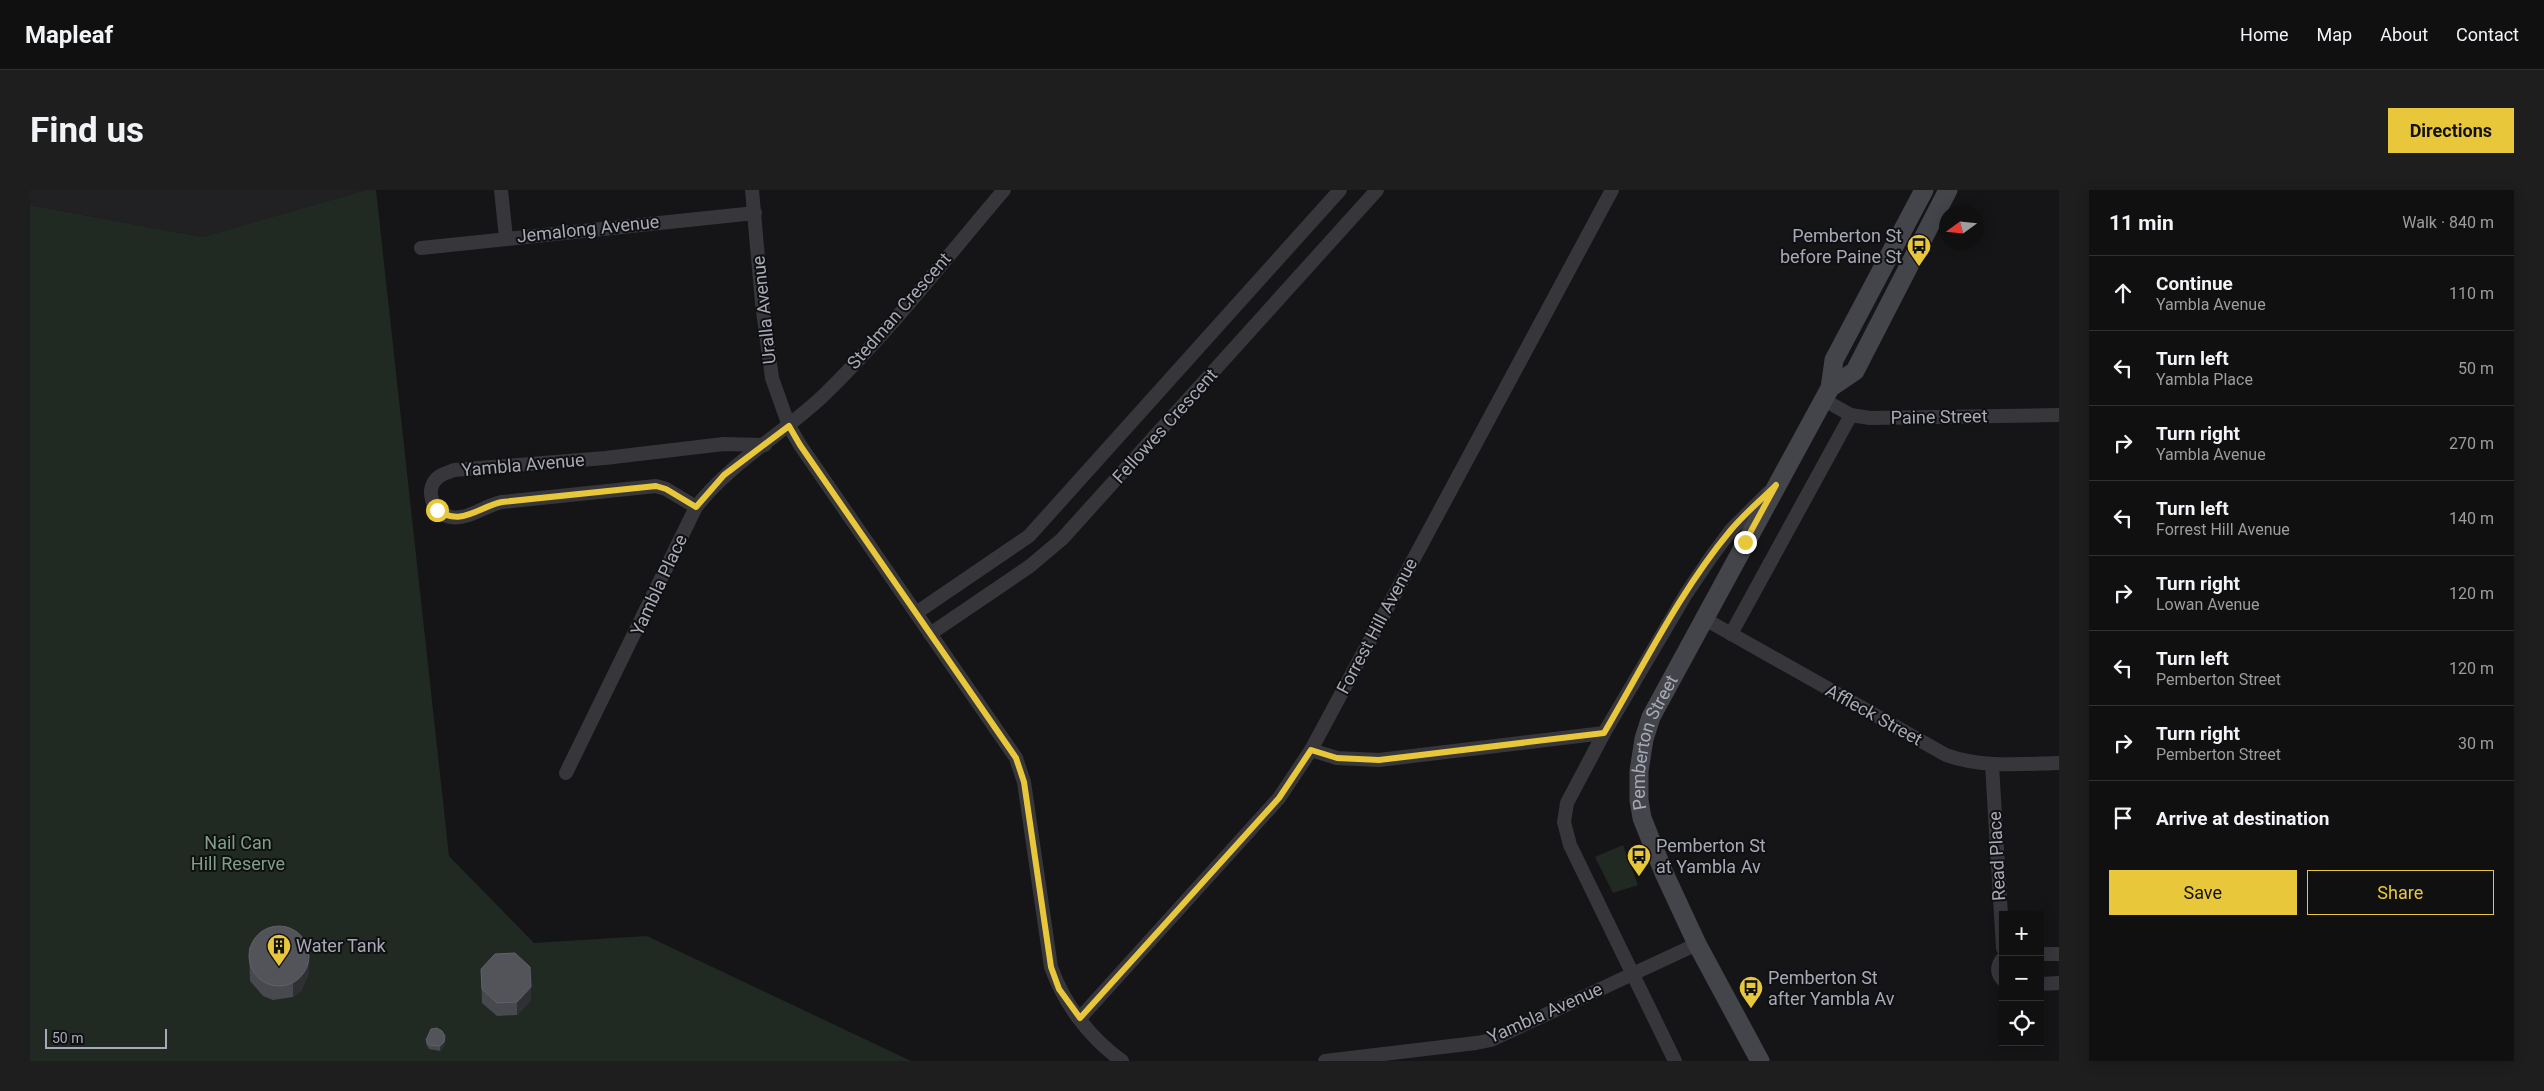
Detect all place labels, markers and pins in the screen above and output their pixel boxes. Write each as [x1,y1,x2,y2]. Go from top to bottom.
place label: Pemberton St before Paine St [1780,225,1902,267]
bus stop icon: Pemberton St before Paine St [1906,233,1932,267]
place label: Pemberton St at Yambla Av [1656,835,1766,877]
bus stop icon: Pemberton St at Yambla Av [1626,843,1652,877]
building icon: Water Tank [266,933,292,967]
place label: Water Tank [296,935,387,956]
place label: Pemberton St after Yambla Av [1768,967,1895,1009]
bus stop icon: Pemberton St after Yambla Av [1738,975,1764,1009]

